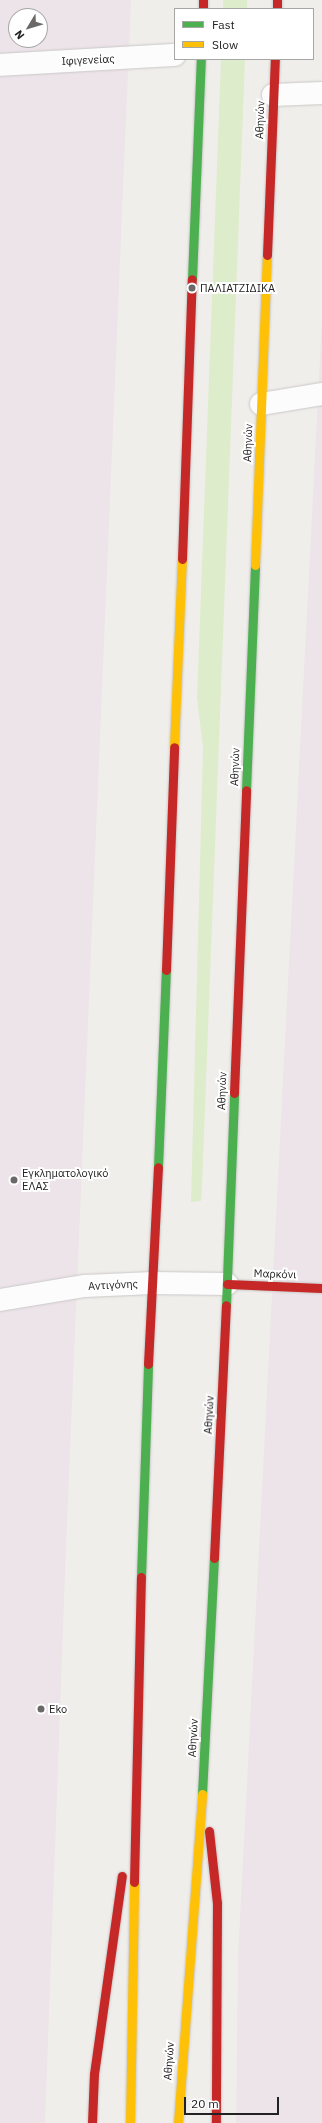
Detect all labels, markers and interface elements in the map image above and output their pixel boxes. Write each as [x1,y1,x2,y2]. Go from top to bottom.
north arrow [8,8,48,48]
legend [174,8,314,60]
text: Fast [212,17,235,32]
text: N [11,27,27,42]
text: Slow [212,37,238,52]
street label: Ιφιγενείας [61,52,115,68]
street label: Αθηνών [253,101,267,139]
place label: ΠΑΛΙΑΤΖΙΔΙΚΑ [200,281,275,295]
marker: ΠΑΛΙΑΤΖΙΔΙΚΑ [187,283,197,293]
street label: Αθηνών [241,424,255,462]
street label: Αθηνών [228,748,242,786]
street label: Αθηνών [215,1072,229,1110]
place label: Εγκληματολογικό ΕΛΑΣ [22,1167,108,1193]
marker: Εγκληματολογικό ΕΛΑΣ [9,1175,19,1185]
street label: Μαρκόνι [253,1267,297,1281]
street label: Αντιγόνης [88,1277,138,1293]
street label: Αθηνών [201,1395,217,1435]
place label: Eko [49,1702,67,1716]
marker: Eko [36,1704,46,1714]
street label: Αθηνών [185,1718,201,1758]
street label: Αθηνών [161,2041,177,2081]
scale bar [186,2089,281,2115]
text: 20 m [191,2096,219,2111]

